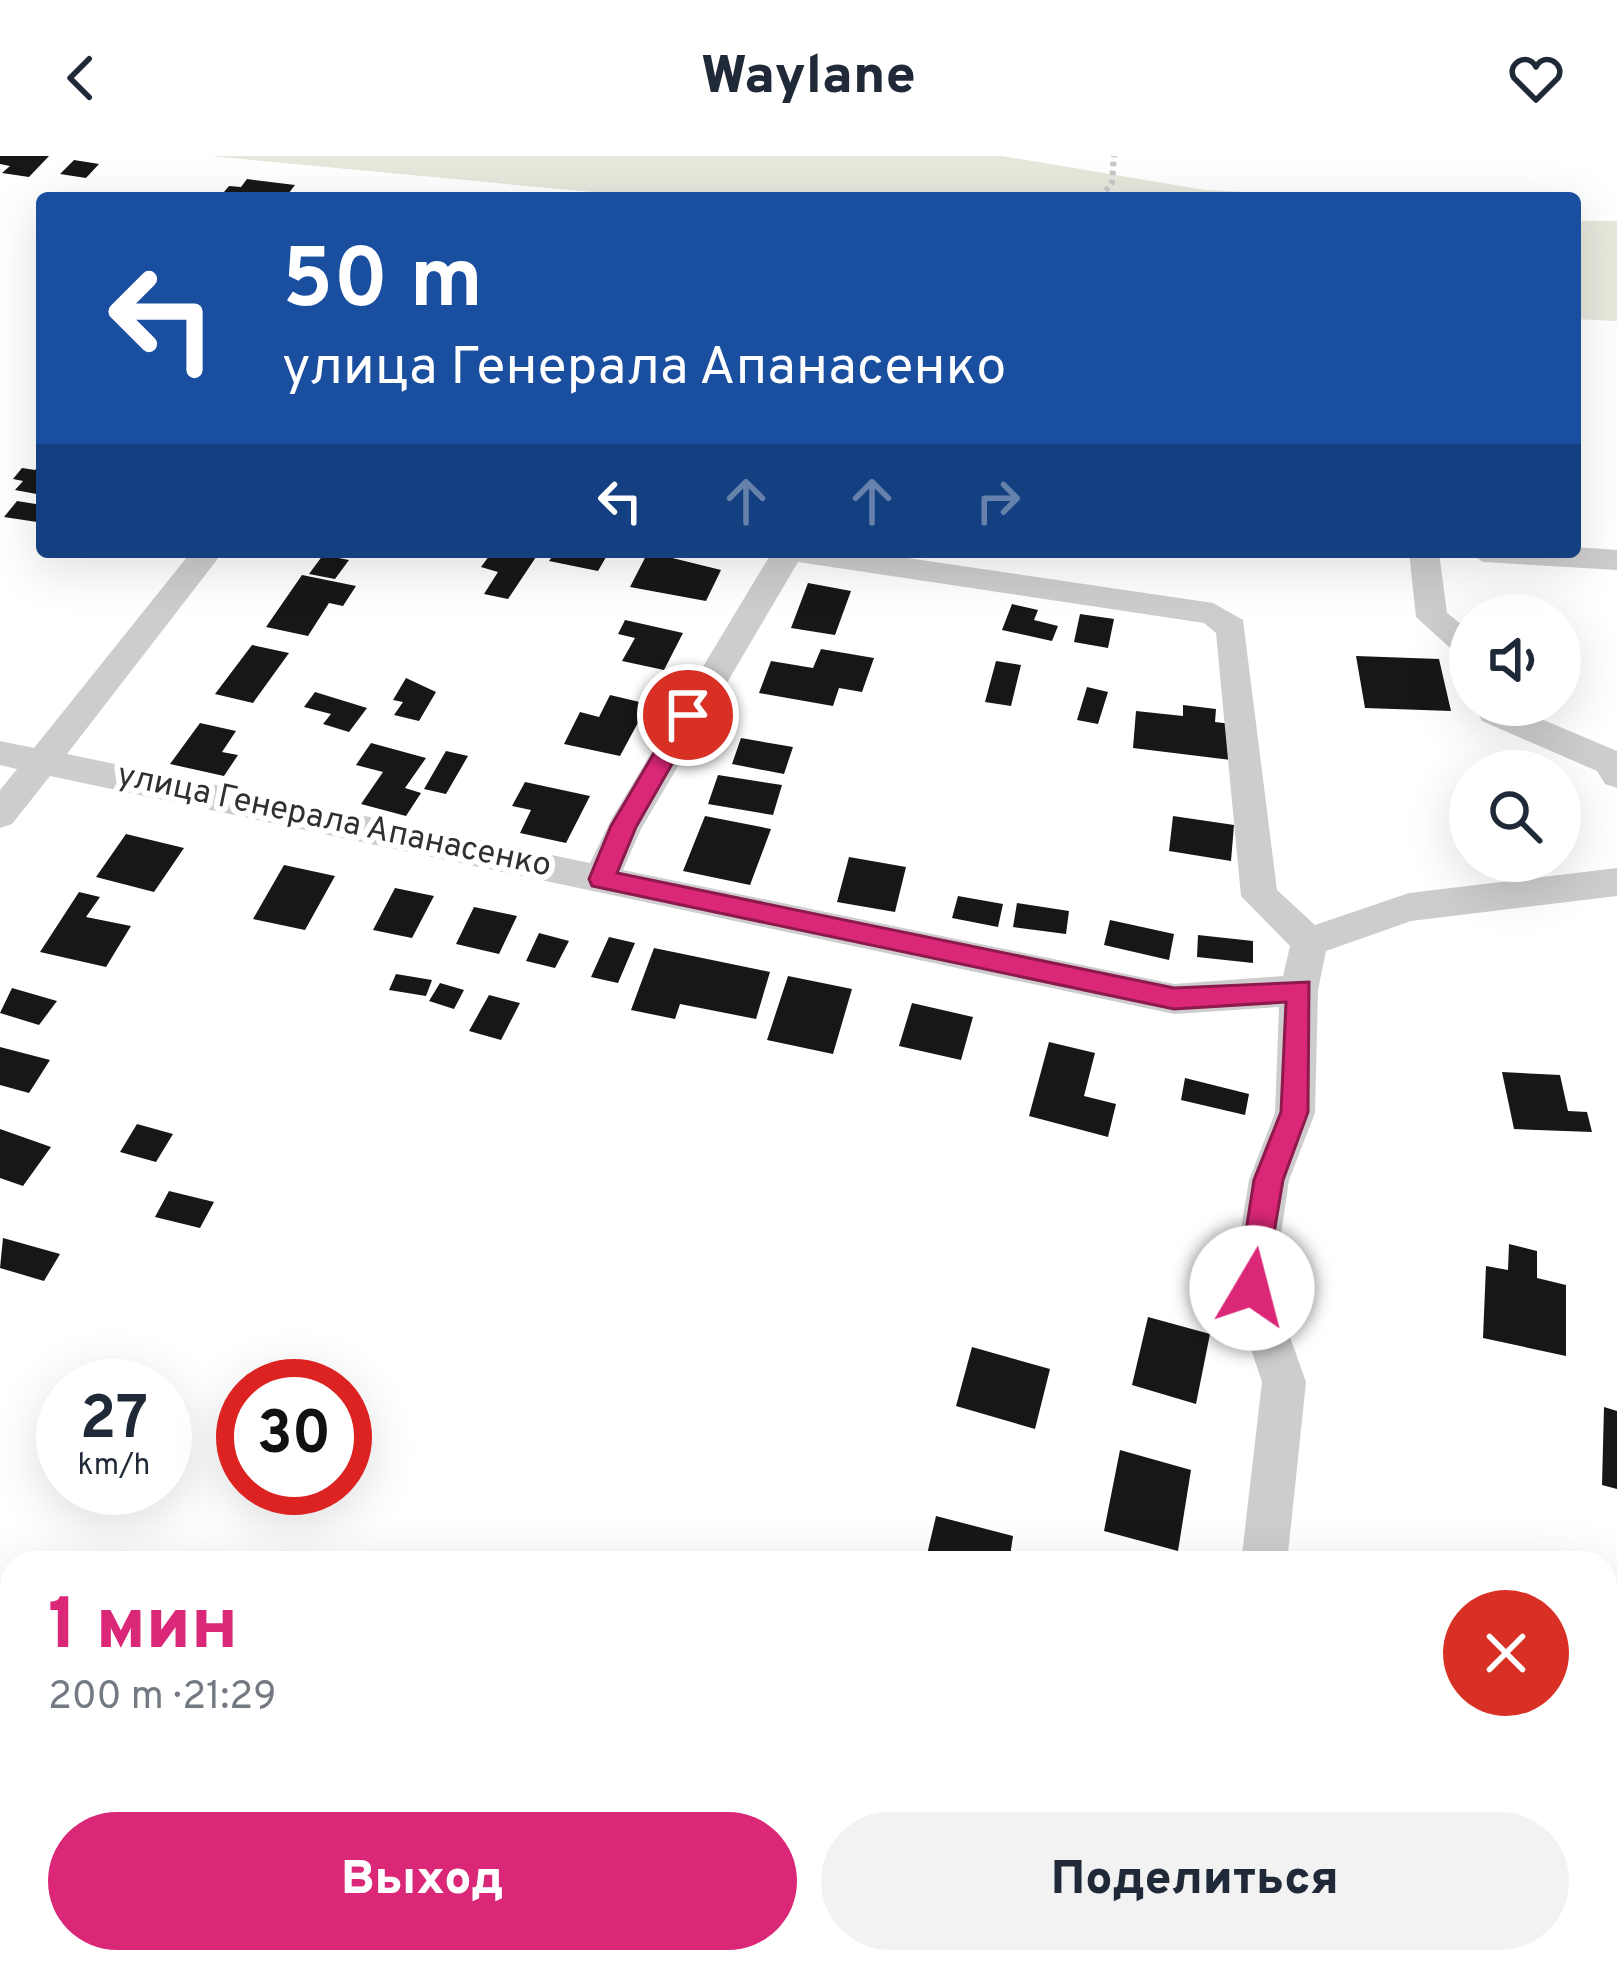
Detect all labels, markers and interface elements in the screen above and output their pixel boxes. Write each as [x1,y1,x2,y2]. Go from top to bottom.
text: Waylane [701,44,916,113]
icon: back [48,45,114,111]
icon: heart [1503,45,1569,111]
text: 50 m [282,231,483,337]
icon: left [84,240,240,396]
text: улица Генерала Апанасенко [282,335,1006,404]
icon: left [587,468,653,534]
icon: ahead [713,468,779,534]
icon: ahead [839,468,905,534]
icon: right [965,468,1031,534]
map controls [1449,594,1581,882]
button: sound [1449,594,1581,726]
pin [637,664,739,766]
icon: arrive [655,682,721,748]
button: search [1449,750,1581,882]
street label: улица Генерала Апанасенко [113,755,555,889]
position arrow [1189,1225,1315,1351]
speed limit sign: 30 [216,1359,372,1515]
text: 27 [80,1384,148,1460]
text: km/h [78,1448,150,1485]
text: 1 мин [48,1583,238,1675]
button: close [1443,1590,1569,1716]
text: 200 m · 21:29 [48,1674,277,1723]
button: Выход [48,1812,797,1950]
button: Поделиться [821,1812,1569,1950]

